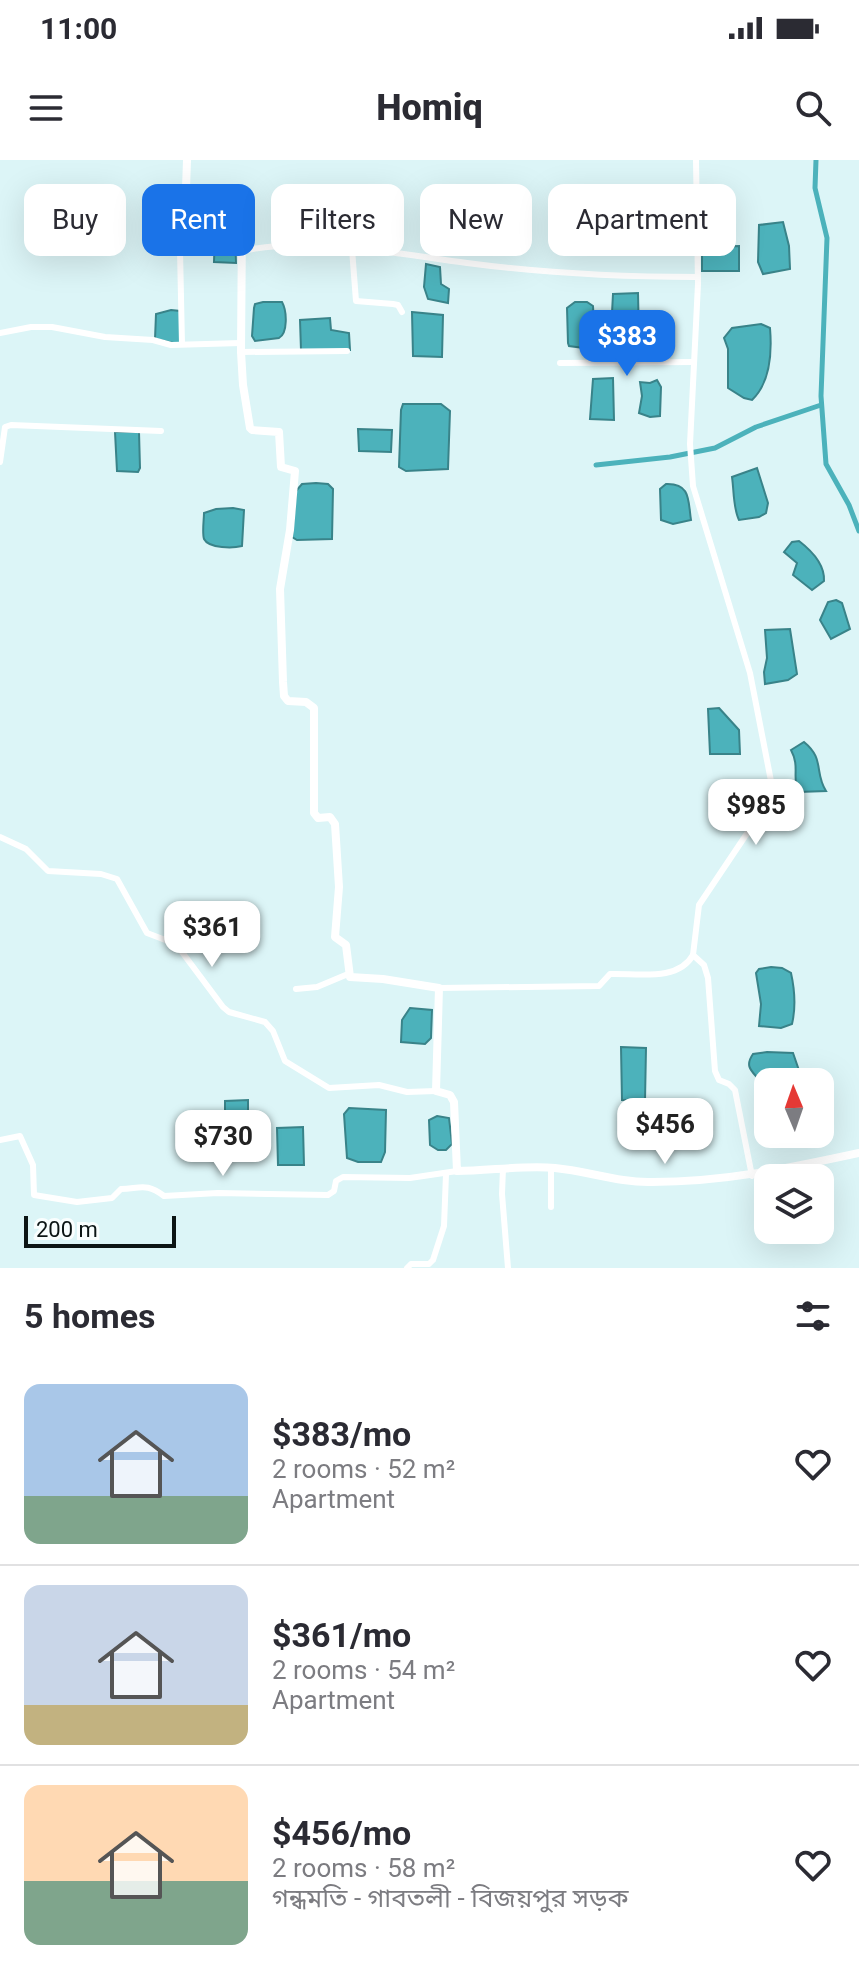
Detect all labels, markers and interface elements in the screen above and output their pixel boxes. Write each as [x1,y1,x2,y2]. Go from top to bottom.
text: 11:00 [40,11,117,46]
icon: menu [24,86,68,130]
icon: search [791,86,835,130]
text: Homiq [376,87,483,129]
chip: Buy [24,184,126,256]
chip: Rent [142,184,255,256]
chip: Filters [271,184,404,256]
chip: New [420,184,532,256]
chip: Apartment [548,184,736,256]
pin: $383 [580,310,674,378]
text: $383 [597,321,657,351]
pin: $985 [709,779,803,847]
text: $985 [726,790,786,820]
pin: $361 [165,901,259,969]
text: $361 [182,912,242,942]
north arrow [754,1068,834,1148]
map controls [754,1068,834,1244]
pin: $456 [618,1098,712,1166]
text: $456 [635,1109,695,1139]
pin: $730 [176,1110,270,1178]
text: $730 [193,1121,253,1151]
button: layers [754,1164,834,1244]
scale bar [24,1212,176,1248]
text: 200 m [36,1217,98,1242]
icon: filters [791,1294,835,1338]
text: 5 homes [24,1296,155,1336]
text: $383/mo [272,1414,411,1454]
icon: home [88,1416,184,1512]
icon: heart [791,1442,835,1486]
text: 2 rooms · 52 m² [272,1454,455,1484]
text: Apartment [272,1484,395,1514]
text: $361/mo [272,1615,411,1655]
icon: home [88,1617,184,1713]
icon: heart [791,1643,835,1687]
text: 2 rooms · 54 m² [272,1655,455,1685]
text: Apartment [272,1685,395,1715]
text: $456/mo [272,1813,411,1853]
icon: home [88,1817,184,1913]
icon: heart [791,1843,835,1887]
text: 2 rooms · 58 m² [272,1853,455,1883]
text: গন্ধমতি - গাবতলী - বিজয়পুর সড়ক [272,1883,628,1913]

